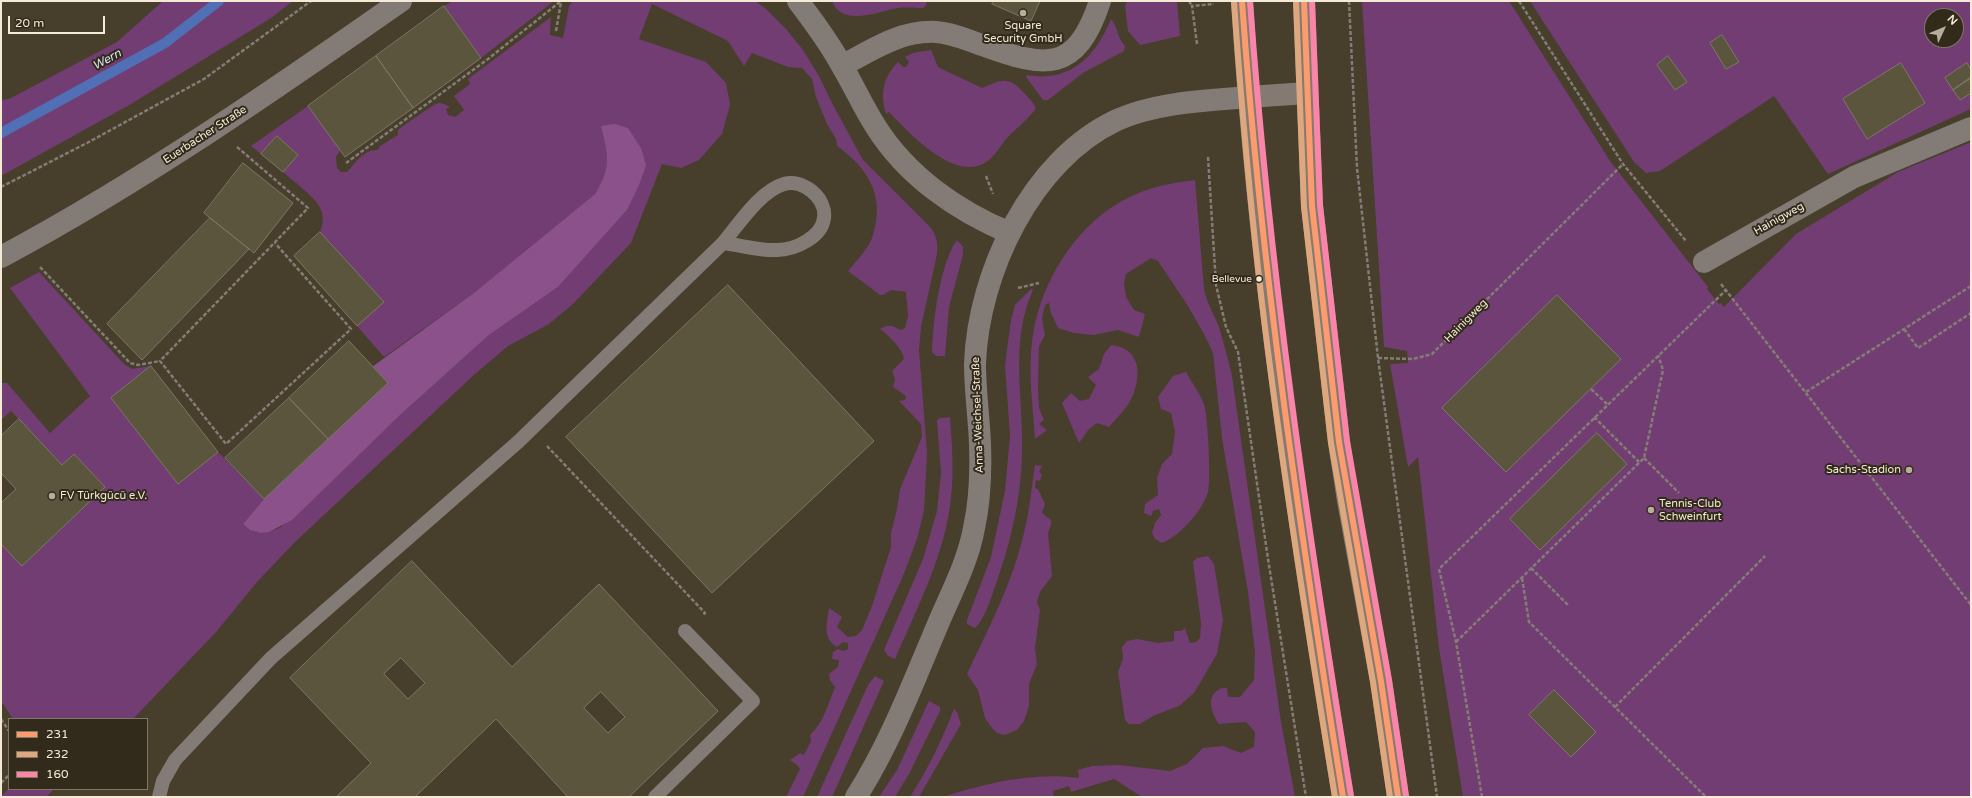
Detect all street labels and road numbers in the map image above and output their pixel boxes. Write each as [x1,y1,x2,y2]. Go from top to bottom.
street label: Euerbacher Straße [161,103,249,167]
street label: Hainigweg [1752,200,1806,238]
street label: Hainigweg [1442,297,1490,345]
street label: Anna-Weichsel-Straße [969,357,987,473]

